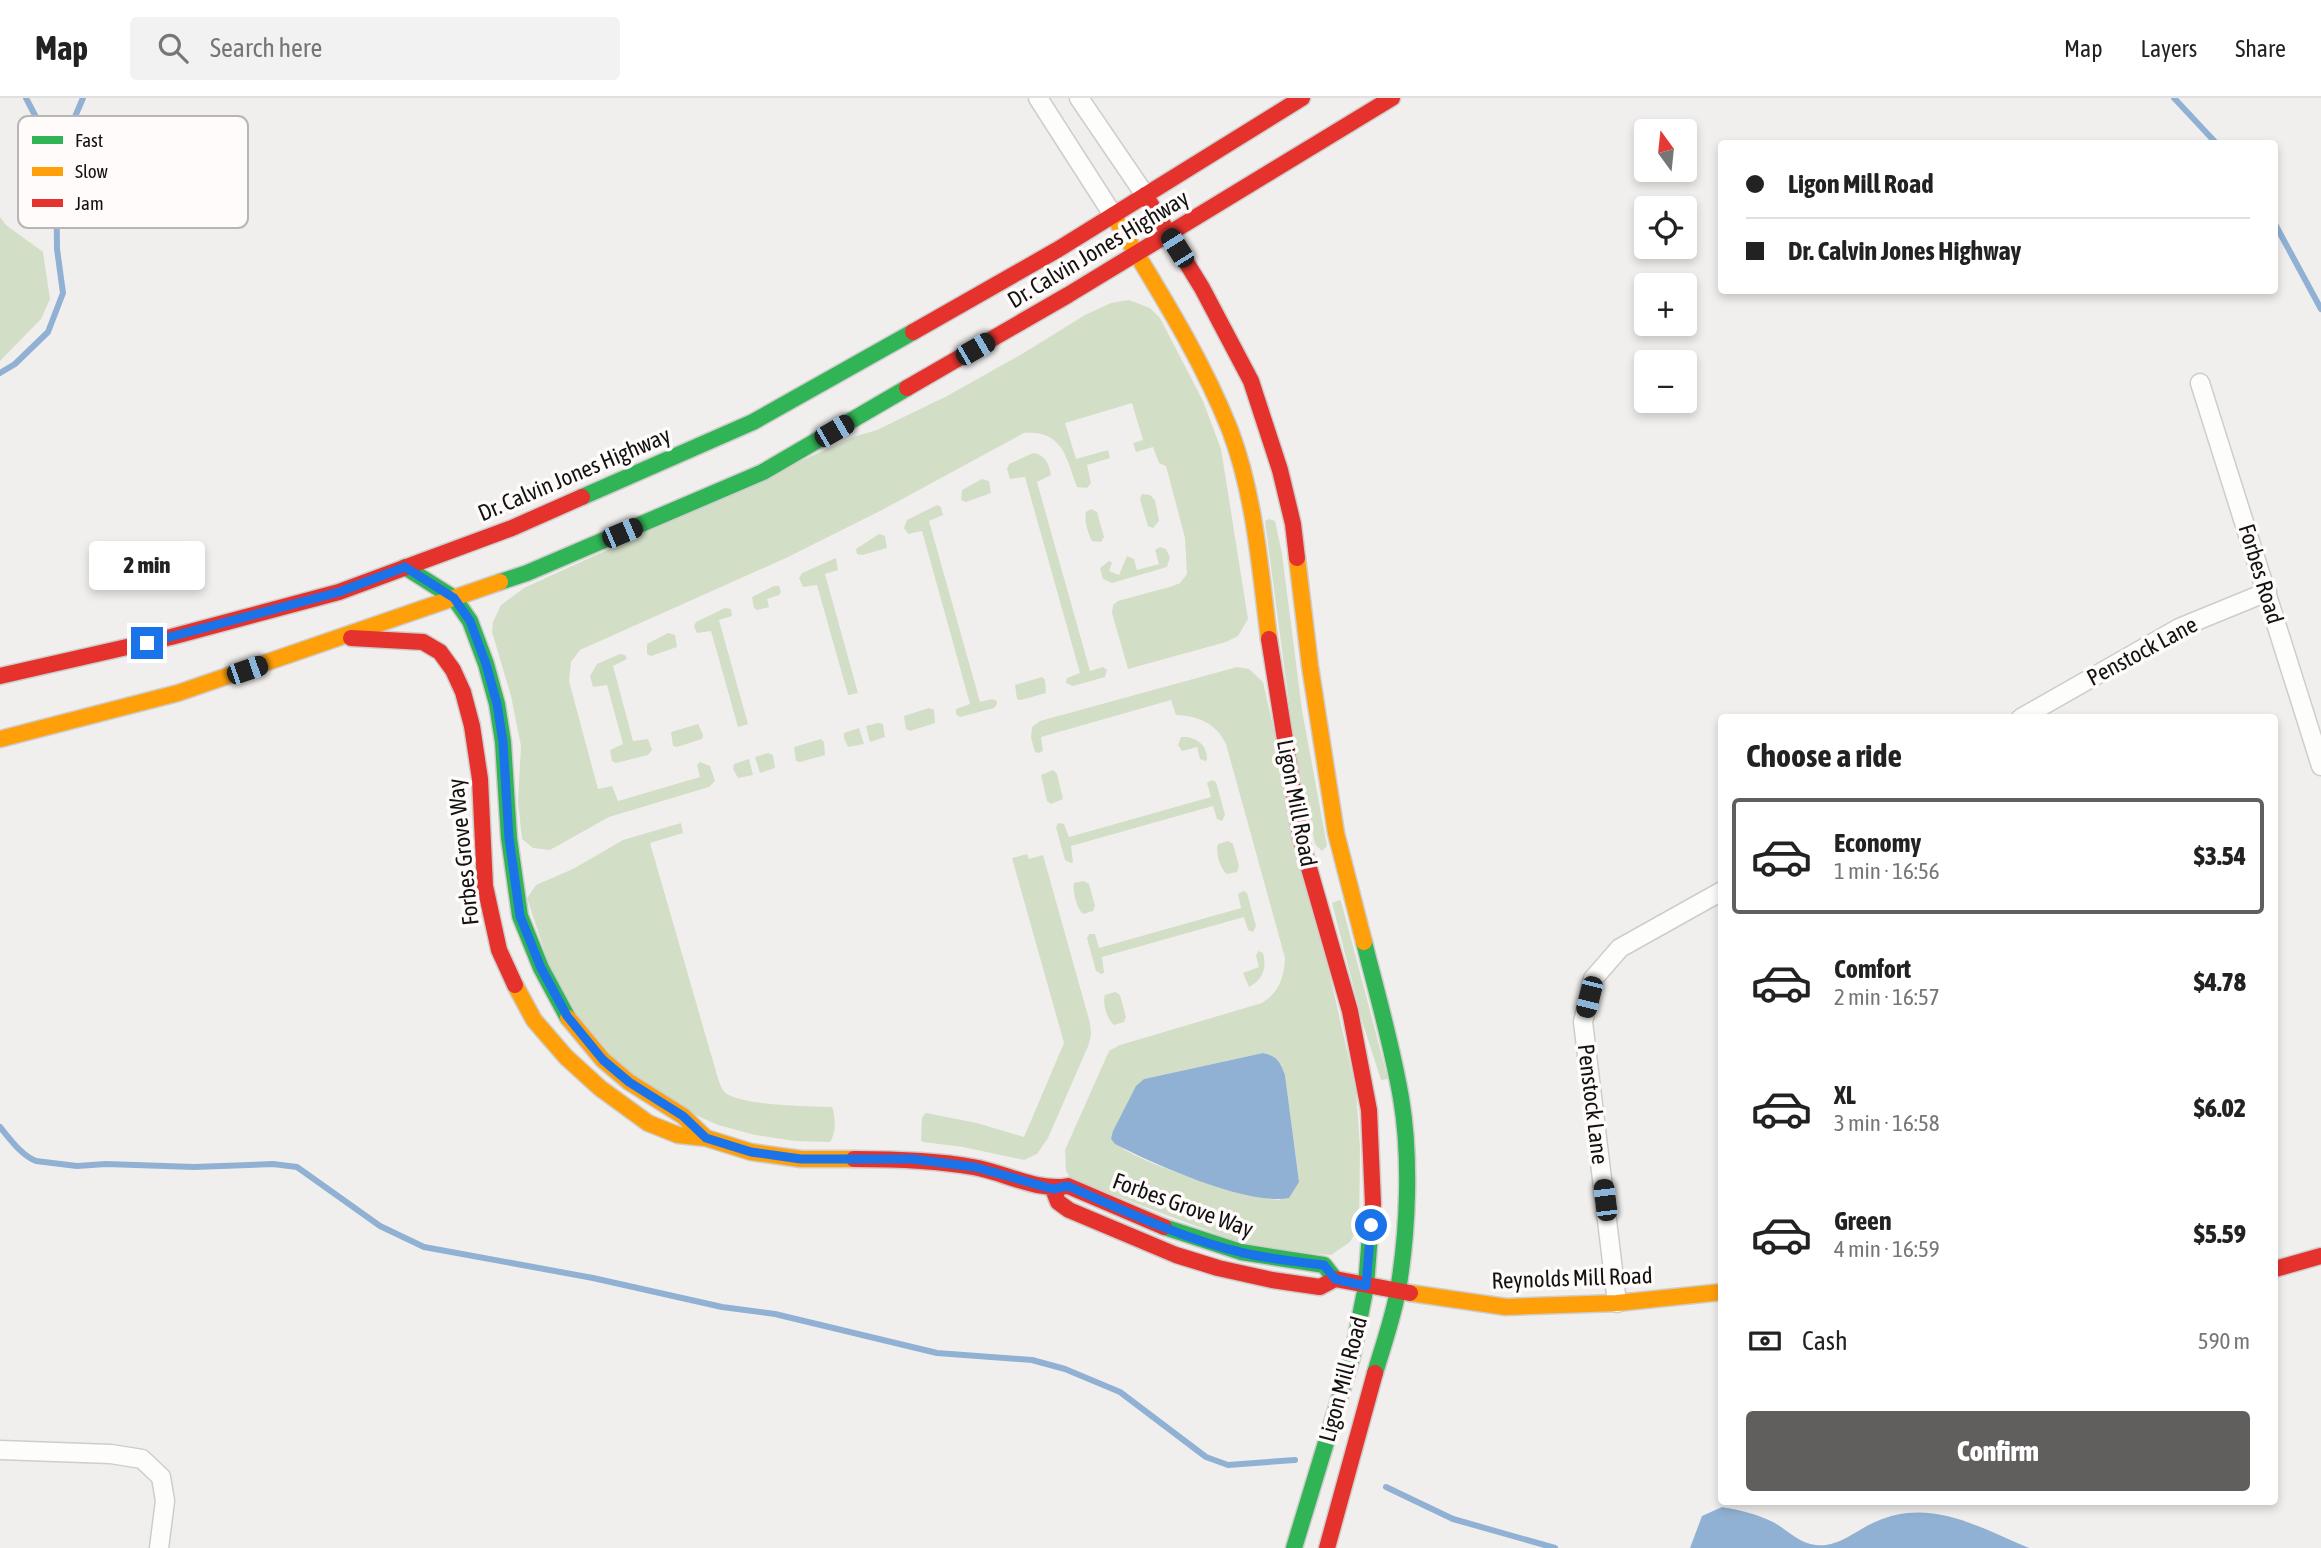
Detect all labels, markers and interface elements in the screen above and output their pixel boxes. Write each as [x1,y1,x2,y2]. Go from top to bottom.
search box [130,17,620,80]
text: Map [35,29,88,67]
icon: search [154,29,192,67]
text: Search here [210,33,322,63]
text: Map [2064,35,2103,62]
text: Layers [2141,35,2197,62]
text: Share [2235,35,2286,62]
legend [18,116,248,228]
north arrow [1634,119,1698,182]
map controls [1634,119,1697,413]
text: Fast [75,129,103,151]
text: Slow [75,160,109,182]
text: Ligon Mill Road [1788,169,1933,199]
street label: Dr. Calvin Jones Highway [1003,185,1193,313]
text: Jam [75,192,104,214]
button: locate [1634,196,1697,259]
car [1157,225,1198,271]
text: Dr. Calvin Jones Highway [1788,236,2021,266]
button: + [1634,273,1697,336]
car [952,329,999,369]
button: − [1634,350,1697,413]
car [811,411,858,451]
street label: Dr. Calvin Jones Highway [474,422,674,526]
car [599,515,646,551]
street label: Forbes Road [2234,521,2288,627]
callout: 2 min [89,542,205,590]
text: 2 min [124,552,170,578]
street label: Penstock Lane [2083,611,2201,691]
route end [131,627,163,659]
car [224,653,271,687]
street label: Ligon Mill Road [1272,737,1322,869]
text: Choose a ride [1746,737,1902,774]
street label: Forbes Grove Way [442,777,484,927]
icon: car [1750,825,1813,888]
text: Economy [1834,828,1921,858]
text: $3.54 [2194,841,2246,871]
text: 1 min · 16:56 [1834,858,1940,884]
icon: car [1750,951,1813,1014]
text: Comfort [1834,954,1911,984]
text: $4.78 [2194,967,2246,997]
car [1574,974,1605,1020]
text: 2 min · 16:57 [1834,984,1940,1010]
street label: Penstock Lane [1573,1042,1613,1166]
icon: car [1750,1077,1813,1140]
text: XL [1834,1080,1856,1110]
text: $6.02 [2194,1093,2246,1123]
text: 3 min · 16:58 [1834,1110,1940,1136]
street label: Forbes Grove Way [1109,1168,1257,1242]
car [1593,1178,1618,1222]
icon: car [1750,1203,1813,1266]
text: Green [1834,1206,1892,1236]
route start [1355,1209,1387,1241]
text: $5.59 [2194,1219,2246,1249]
text: 4 min · 16:59 [1834,1236,1940,1262]
street label: Reynolds Mill Road [1491,1262,1653,1294]
street label: Ligon Mill Road [1314,1313,1372,1445]
icon: cash [1746,1322,1784,1360]
text: Cash [1802,1326,1848,1356]
text: 590 m [2198,1328,2250,1354]
button: Confirm [1746,1411,2250,1491]

